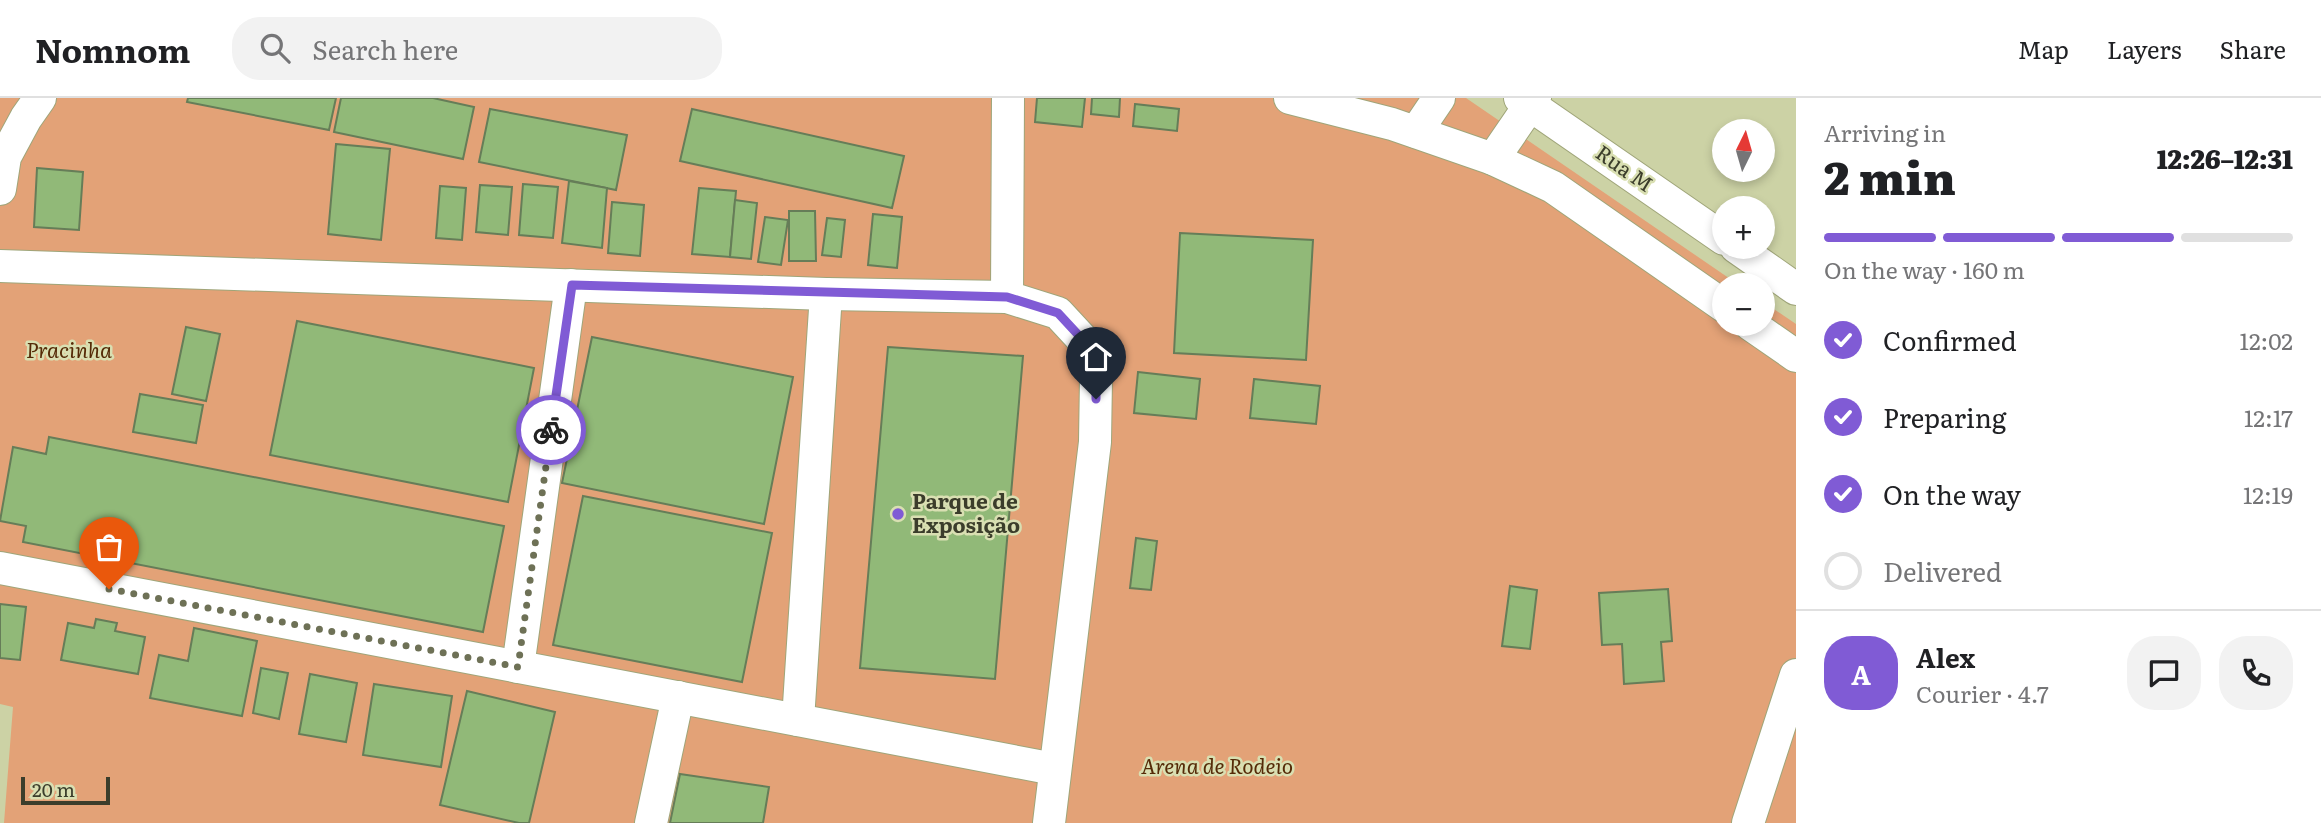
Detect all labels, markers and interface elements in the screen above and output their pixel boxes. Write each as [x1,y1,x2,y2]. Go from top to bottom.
search box [232,17,722,80]
text: Nomnom [35,24,190,73]
icon: search [256,29,294,67]
text: Search here [312,29,458,68]
text: Map [2018,31,2069,66]
text: Layers [2107,31,2181,66]
text: Share [2219,31,2286,66]
text: Arriving in [1824,115,1946,149]
north arrow [1712,119,1774,182]
map controls [1712,119,1775,336]
street label: Rua M [1590,136,1661,198]
text: 12:26–12:31 [2157,138,2293,177]
text: 2 min [1824,141,1956,209]
button: + [1712,196,1775,259]
text: On the way · 160 m [1824,252,2025,286]
button: − [1712,273,1775,336]
text: Confirmed [1883,320,2017,359]
icon: check [1824,321,1862,359]
text: 12:02 [2240,323,2293,357]
pin [1066,327,1126,399]
park label: Pracinha [26,333,112,364]
icon: home [1077,338,1115,376]
courier [516,395,586,465]
text: Preparing [1883,397,2006,436]
icon: check [1824,398,1862,436]
text: 12:17 [2244,400,2293,434]
icon: bike [532,411,570,449]
text: On the way [1883,474,2021,513]
icon: check [1824,475,1862,513]
text: 12:19 [2243,477,2293,511]
place label: Parque de Exposição [912,484,1020,539]
marker: Parque de Exposição [890,506,906,522]
pin [79,517,139,589]
icon: bag [90,528,128,566]
text: Delivered [1883,551,2002,590]
button: chat [2127,636,2201,710]
button: phone [2219,636,2293,710]
text: Alex [1916,637,1975,676]
text: A [1851,654,1871,693]
text: Courier · 4.7 [1916,676,2049,710]
park label: Arena de Rodeio [1141,749,1293,780]
scale bar [21,774,110,806]
text: 20 m [32,775,75,803]

